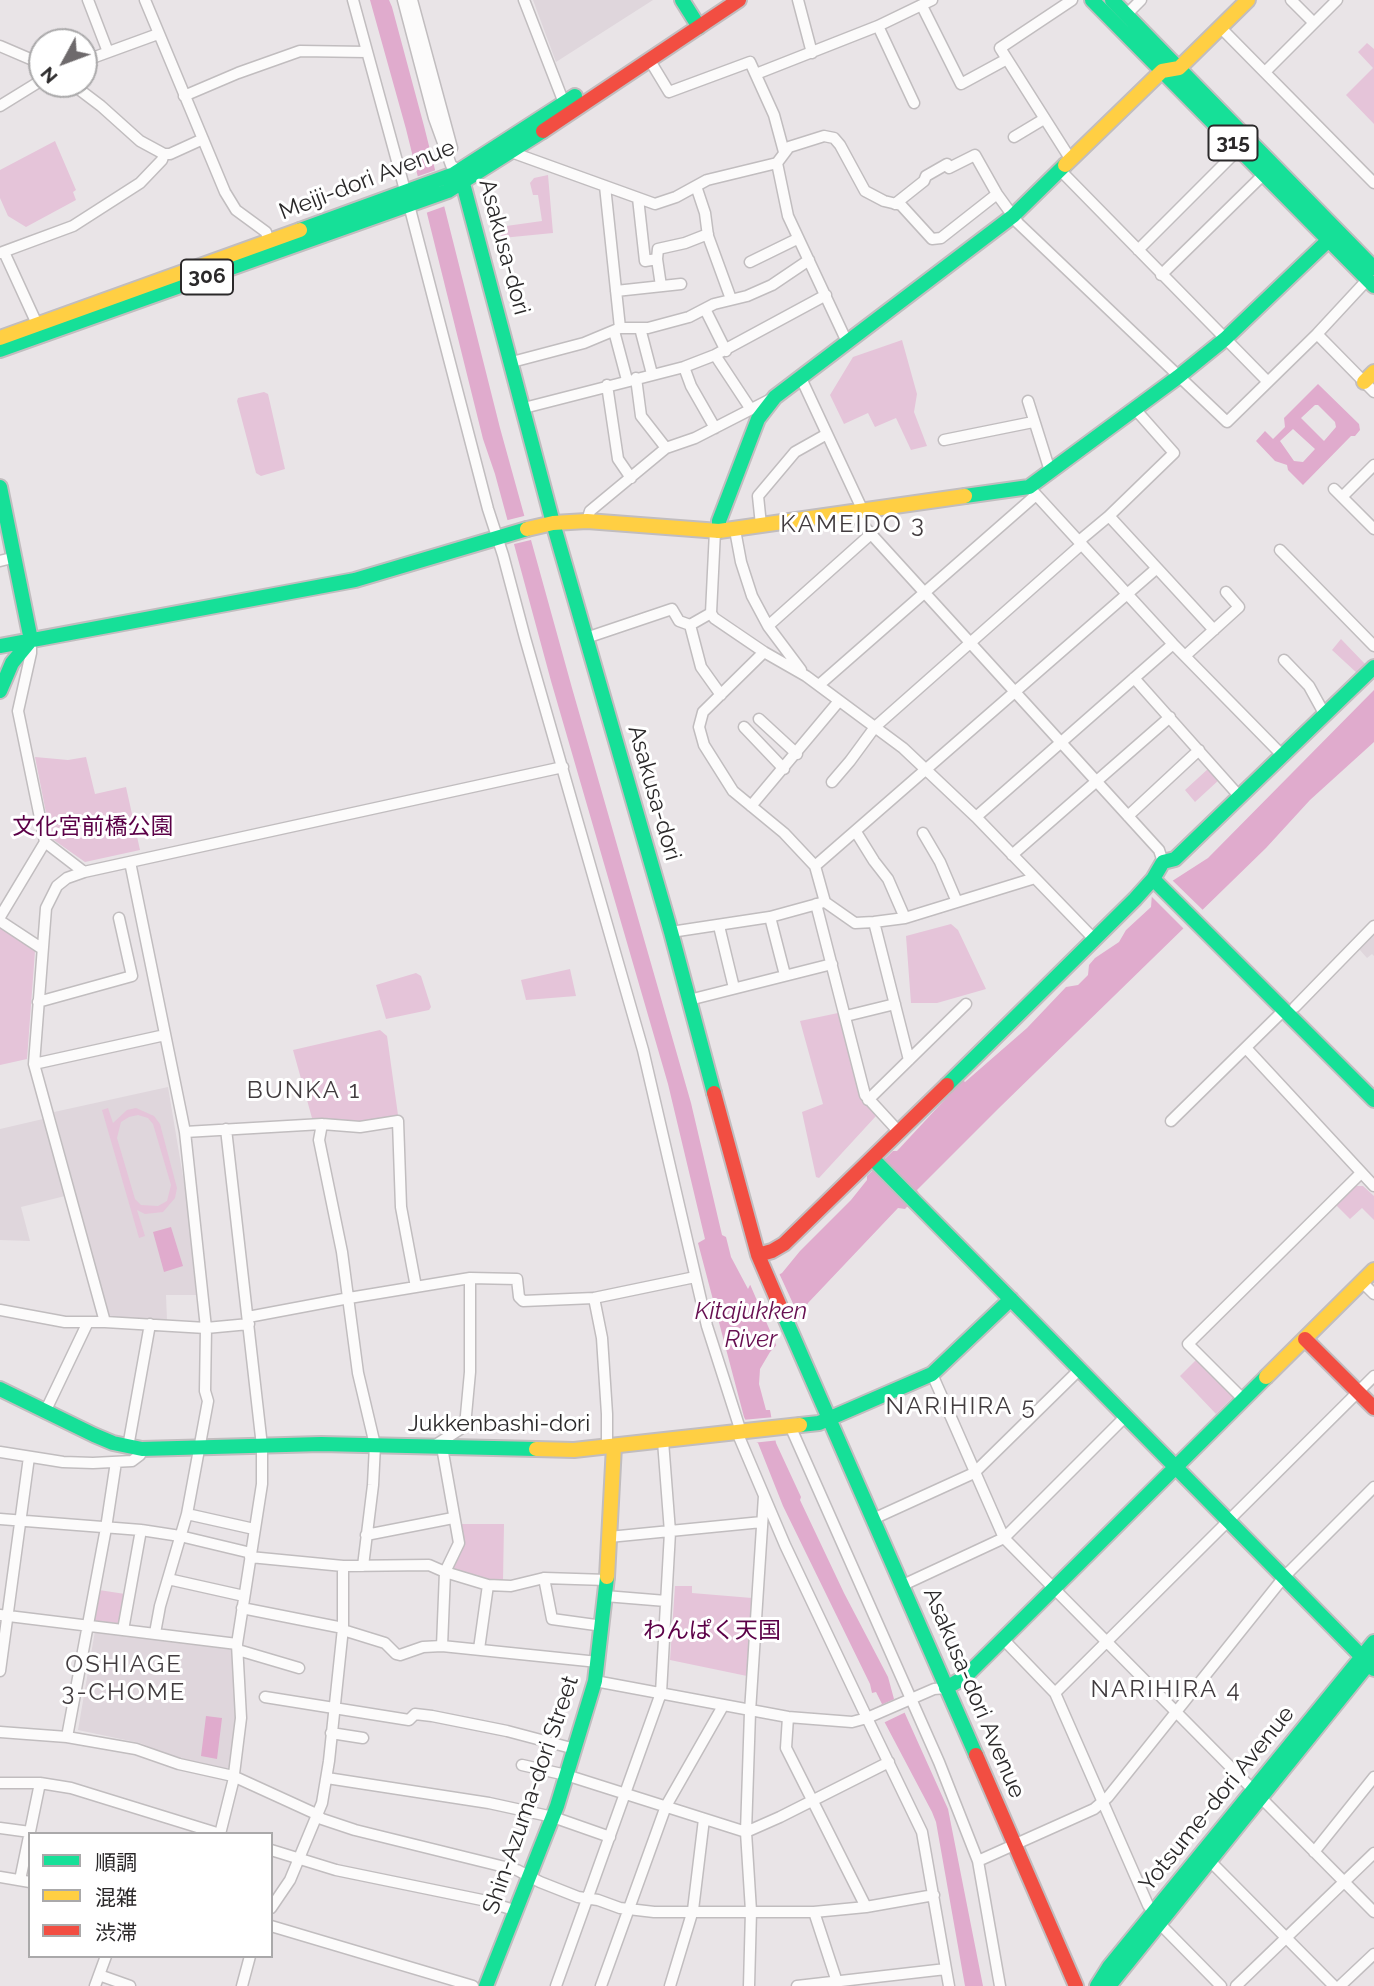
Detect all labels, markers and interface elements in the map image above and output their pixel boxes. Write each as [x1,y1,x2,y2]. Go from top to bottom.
north arrow [28,28,98,98]
text: N [36,63,62,88]
road number: 315 [1208,125,1258,160]
street label: Meiji-dori Avenue [275,134,459,226]
street label: Asakusa-dori [473,176,535,318]
road number: 306 [181,260,233,294]
district label: KAMEIDO 3 [781,511,925,539]
street label: Asakusa-dori [622,722,686,864]
park label: 文化宮前橋公園 [13,813,173,841]
district label: BUNKA 1 [248,1077,360,1105]
water label: Kitajukken River [695,1298,807,1354]
district label: NARIHIRA 5 [887,1393,1035,1421]
street label: Jukkenbashi-dori [408,1410,590,1438]
street label: Asakusa-dori Avenue [917,1584,1031,1802]
park label: わんぱく天国 [643,1617,781,1645]
district label: OSHIAGE 3-CHOME [62,1651,186,1707]
street label: Shin-Azuma-dori Street [477,1672,585,1918]
district label: NARIHIRA 4 [1092,1676,1240,1704]
street label: Yotsume-dori Avenue [1134,1701,1300,1897]
legend [28,1832,273,1958]
text: 順調 [95,1850,137,1875]
text: 混雑 [95,1885,137,1910]
text: 渋滞 [95,1920,137,1945]

